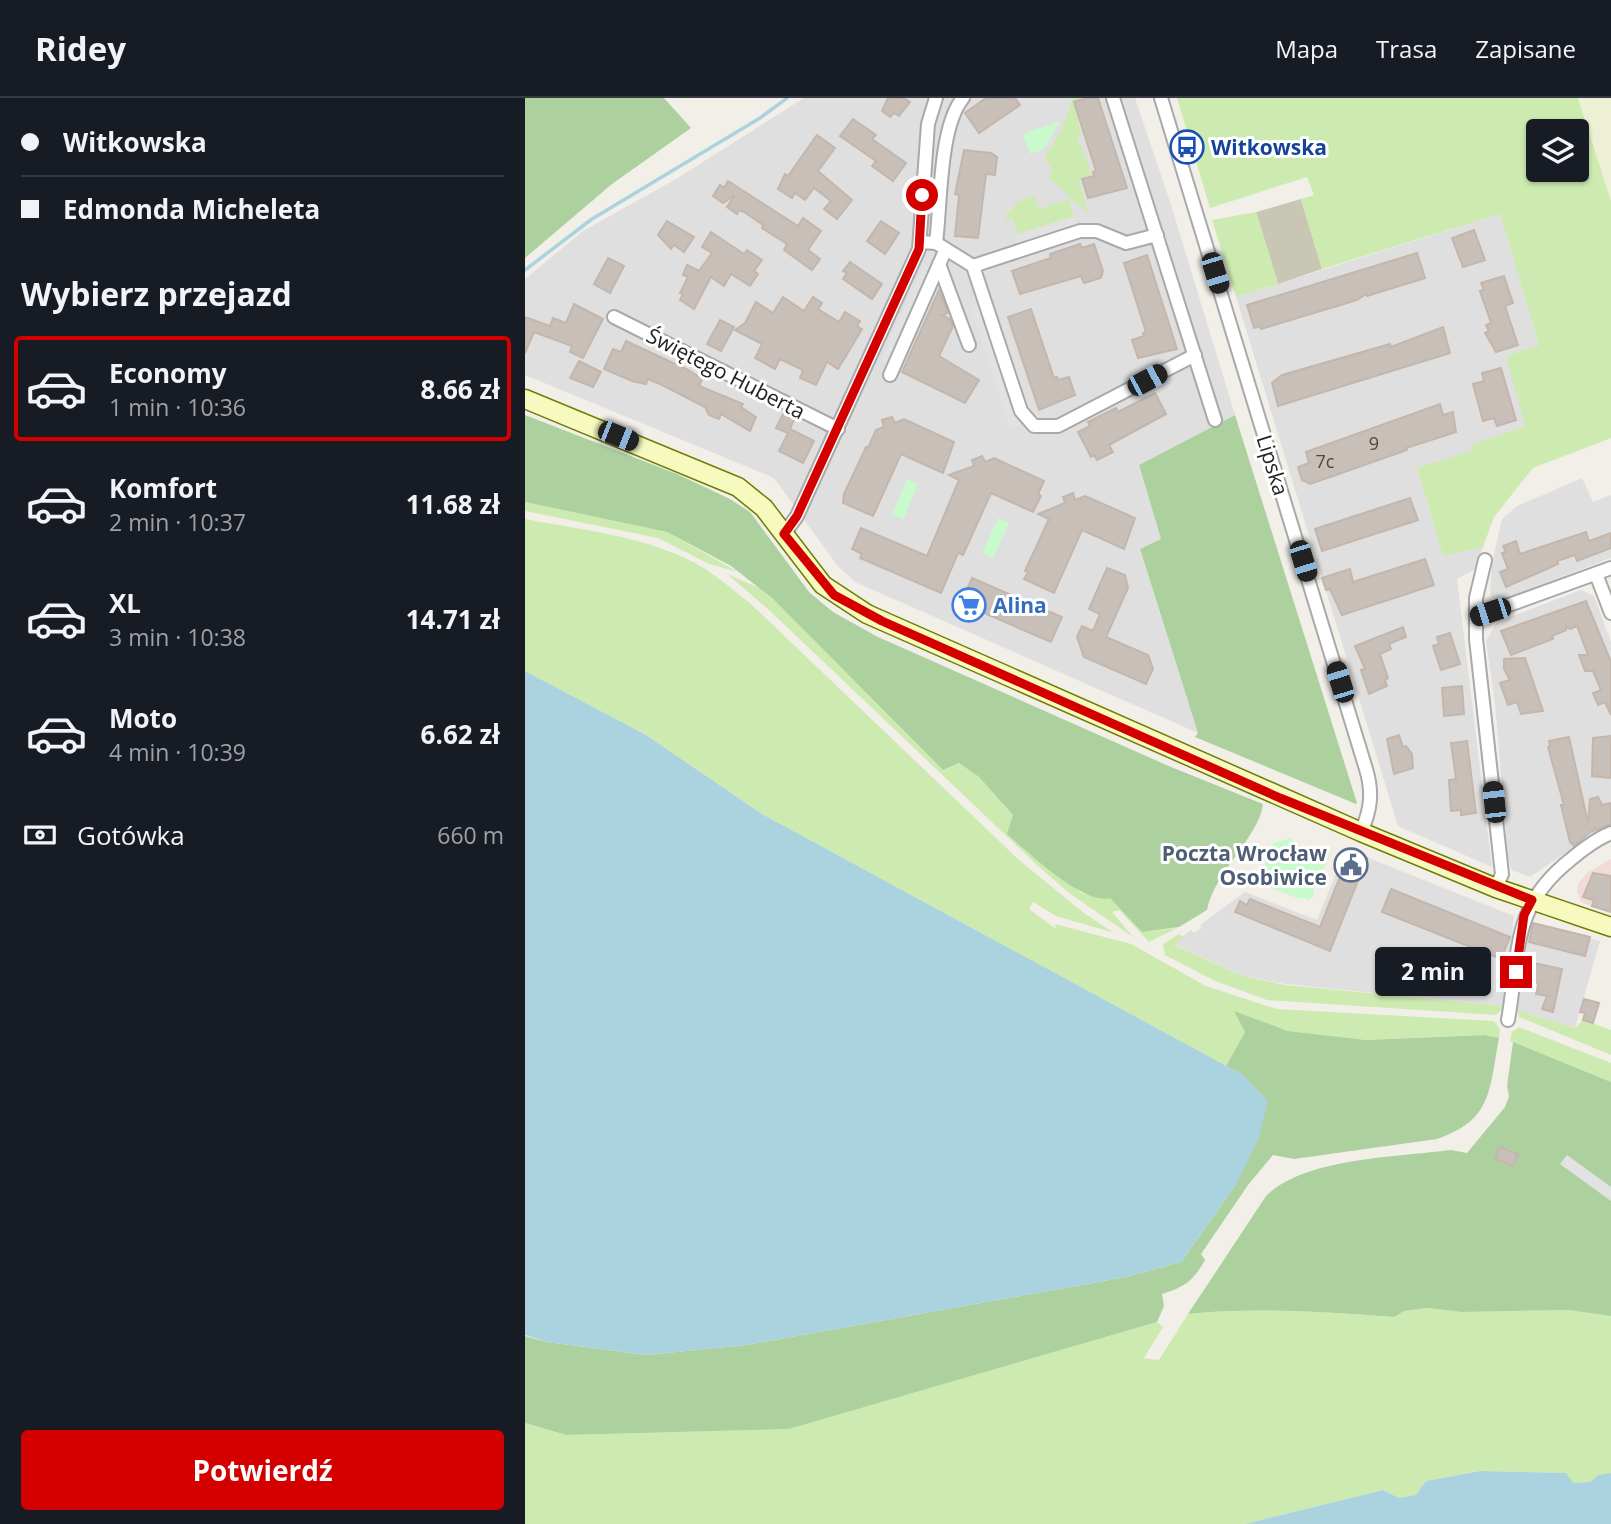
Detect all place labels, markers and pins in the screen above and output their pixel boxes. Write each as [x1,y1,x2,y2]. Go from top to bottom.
bus stop icon: Witkowska [1168,128,1206,166]
place label: Witkowska [1211,133,1327,161]
supermarket icon: Alina [950,586,988,624]
place label: Alina [993,591,1047,619]
place label: Poczta Wrocław Osobiwice [1162,839,1327,891]
public building icon: Poczta Wrocław Osobiwice [1332,846,1370,884]

